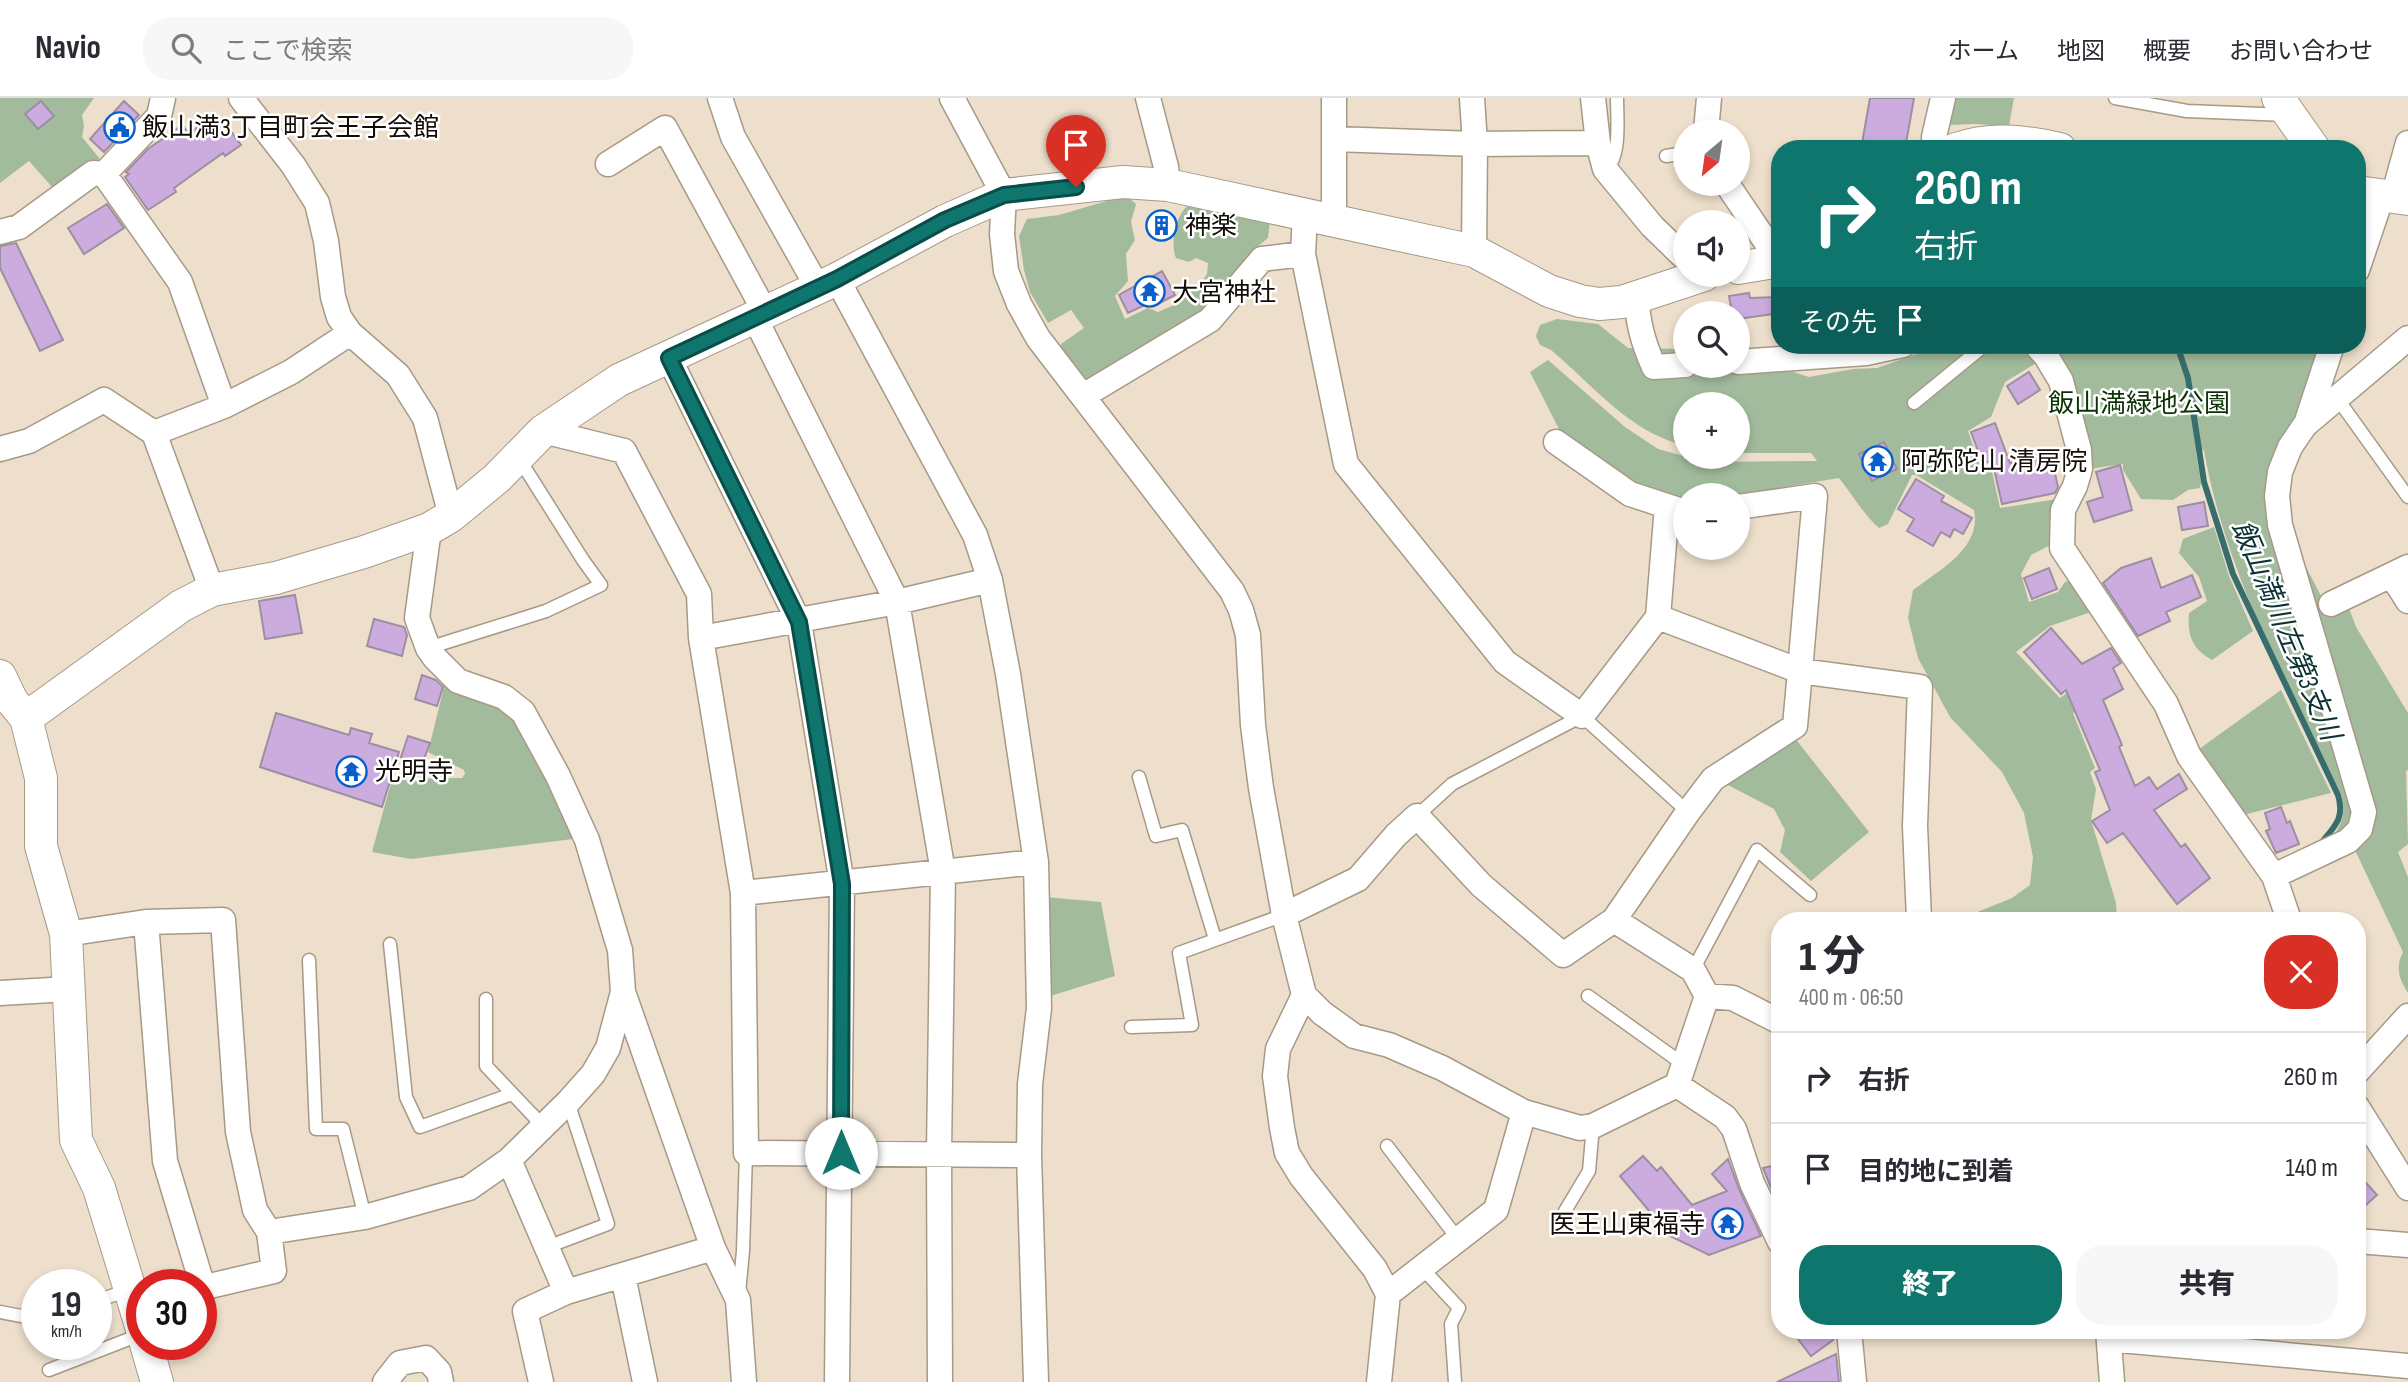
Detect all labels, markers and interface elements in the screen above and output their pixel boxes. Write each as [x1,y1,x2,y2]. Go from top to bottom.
search box [143,17,633,80]
text: Navio [35,28,101,68]
icon: search [167,29,205,67]
text: ここで検索 [223,36,353,67]
text: ホーム [1948,37,2019,66]
text: 地図 [2057,37,2105,66]
text: 概要 [2143,37,2191,66]
text: お問い合わせ [2229,37,2373,66]
public building icon: 飯山満3丁目町会王子会館 [102,110,136,144]
place label: 飯山満3丁目町会王子会館 [142,113,439,144]
pin [1046,115,1106,187]
north arrow [1673,119,1750,196]
map controls [1673,119,1750,560]
icon: arrive [1057,126,1095,164]
text: 260 m [1914,160,2022,219]
icon: right [1799,168,1890,259]
building icon: 神楽 [1145,208,1179,242]
button: sound [1673,210,1750,287]
place label: 神楽 [1185,211,1237,242]
text: 右折 [1914,228,1978,267]
temple icon: 大宮神社 [1132,275,1166,309]
place label: 大宮神社 [1172,278,1276,309]
button: search [1673,301,1750,378]
icon: arrive [1891,301,1929,339]
text: その先 [1799,308,1877,339]
park label: 飯山満緑地公園 [2048,389,2230,420]
button: + [1673,392,1750,469]
temple icon: 阿弥陀山 清房院 [1861,444,1895,478]
place label: 阿弥陀山 清房院 [1901,447,2087,478]
button: − [1673,483,1750,560]
water label: 飯山満川左第3支川 [2224,516,2348,748]
temple icon: 光明寺 [335,754,369,788]
place label: 光明寺 [375,757,453,788]
text: 1 分 [1799,932,1865,983]
button: close [2264,935,2338,1009]
text: 400 m · 06:50 [1799,984,1904,1012]
icon: right [1799,1059,1837,1097]
text: 260 m [2283,1062,2338,1093]
text: 右折 [1858,1066,1910,1097]
position arrow [804,1116,878,1190]
icon: arrive [1799,1150,1837,1188]
text: 140 m [2286,1153,2338,1184]
text: 目的地に到着 [1858,1157,2014,1188]
temple icon: 医王山東福寺 [1711,1207,1745,1241]
place label: 医王山東福寺 [1549,1210,1705,1241]
button: 終了 [1799,1245,2062,1325]
button: 共有 [2076,1245,2338,1325]
speed limit sign: 30 [126,1269,217,1360]
text: 19 [51,1284,82,1327]
text: km/h [51,1321,82,1342]

